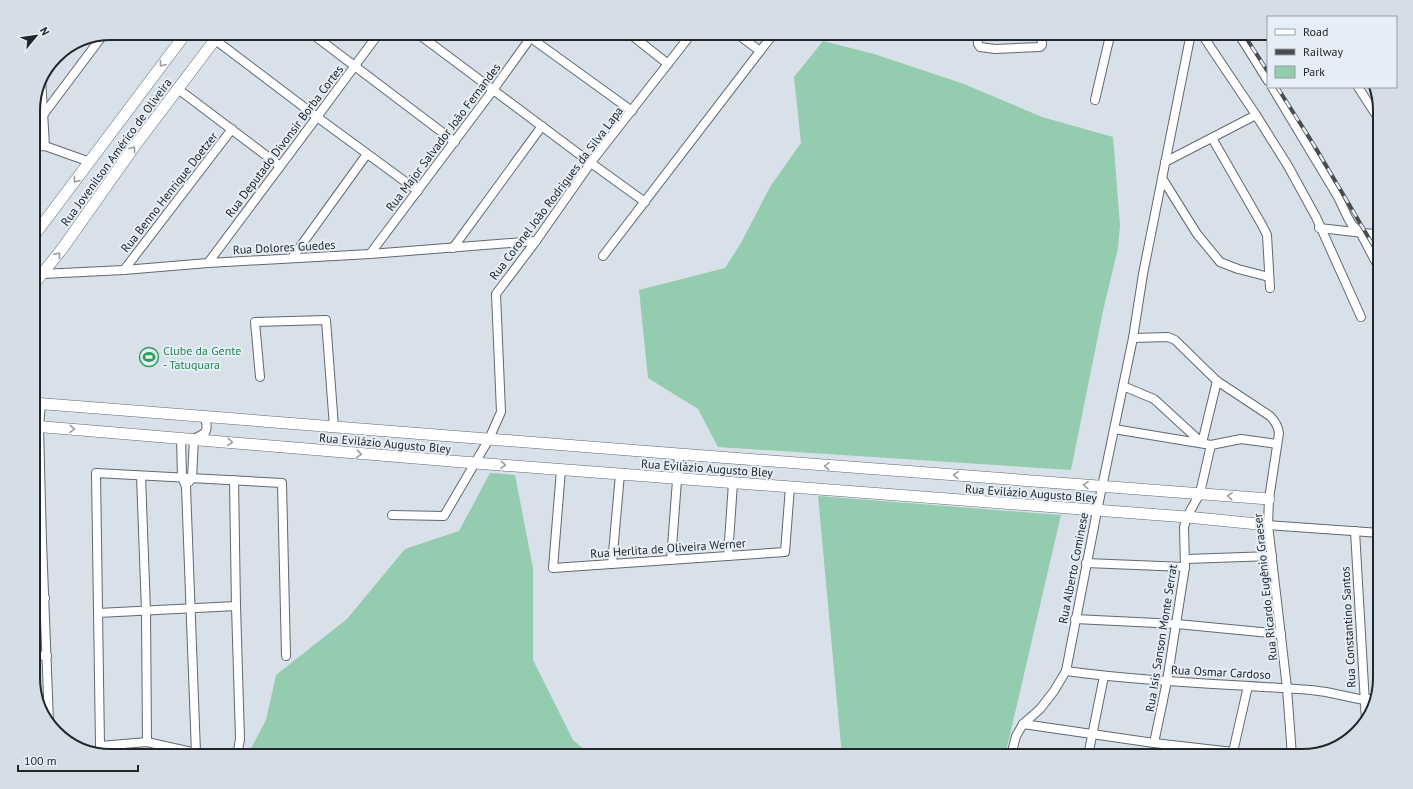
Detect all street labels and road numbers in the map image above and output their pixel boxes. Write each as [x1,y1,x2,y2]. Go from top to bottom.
street label: Rua Major Salvador João Fernandes [382,60,504,214]
street label: Rua Deputado Divonsir Borba Cortes [222,62,346,220]
street label: Rua Jovenilson Américo de Oliveira [57,75,175,229]
street label: Rua Coronel João Rodrigues da Silva Lapa [486,103,626,283]
street label: Rua Benno Henrique Doetzer [117,129,221,255]
street label: Rua Dolores Guedes [232,237,336,257]
street label: Rua Evilázio Augusto Bley [318,430,452,456]
street label: Rua Evilázio Augusto Bley [640,456,774,480]
street label: Rua Evilázio Augusto Bley [964,481,1098,505]
street label: Rua Alberto Cominese [1055,511,1091,625]
street label: Rua Ricardo Eugênio Graeser [1250,513,1280,661]
street label: Rua Herlita de Oliveira Werner [590,535,746,561]
street label: Rua Isis Sanson Monte Serrat [1142,563,1180,713]
street label: Rua Constantino Santos [1337,566,1359,688]
street label: Rua Osmar Cardoso [1171,662,1271,682]

